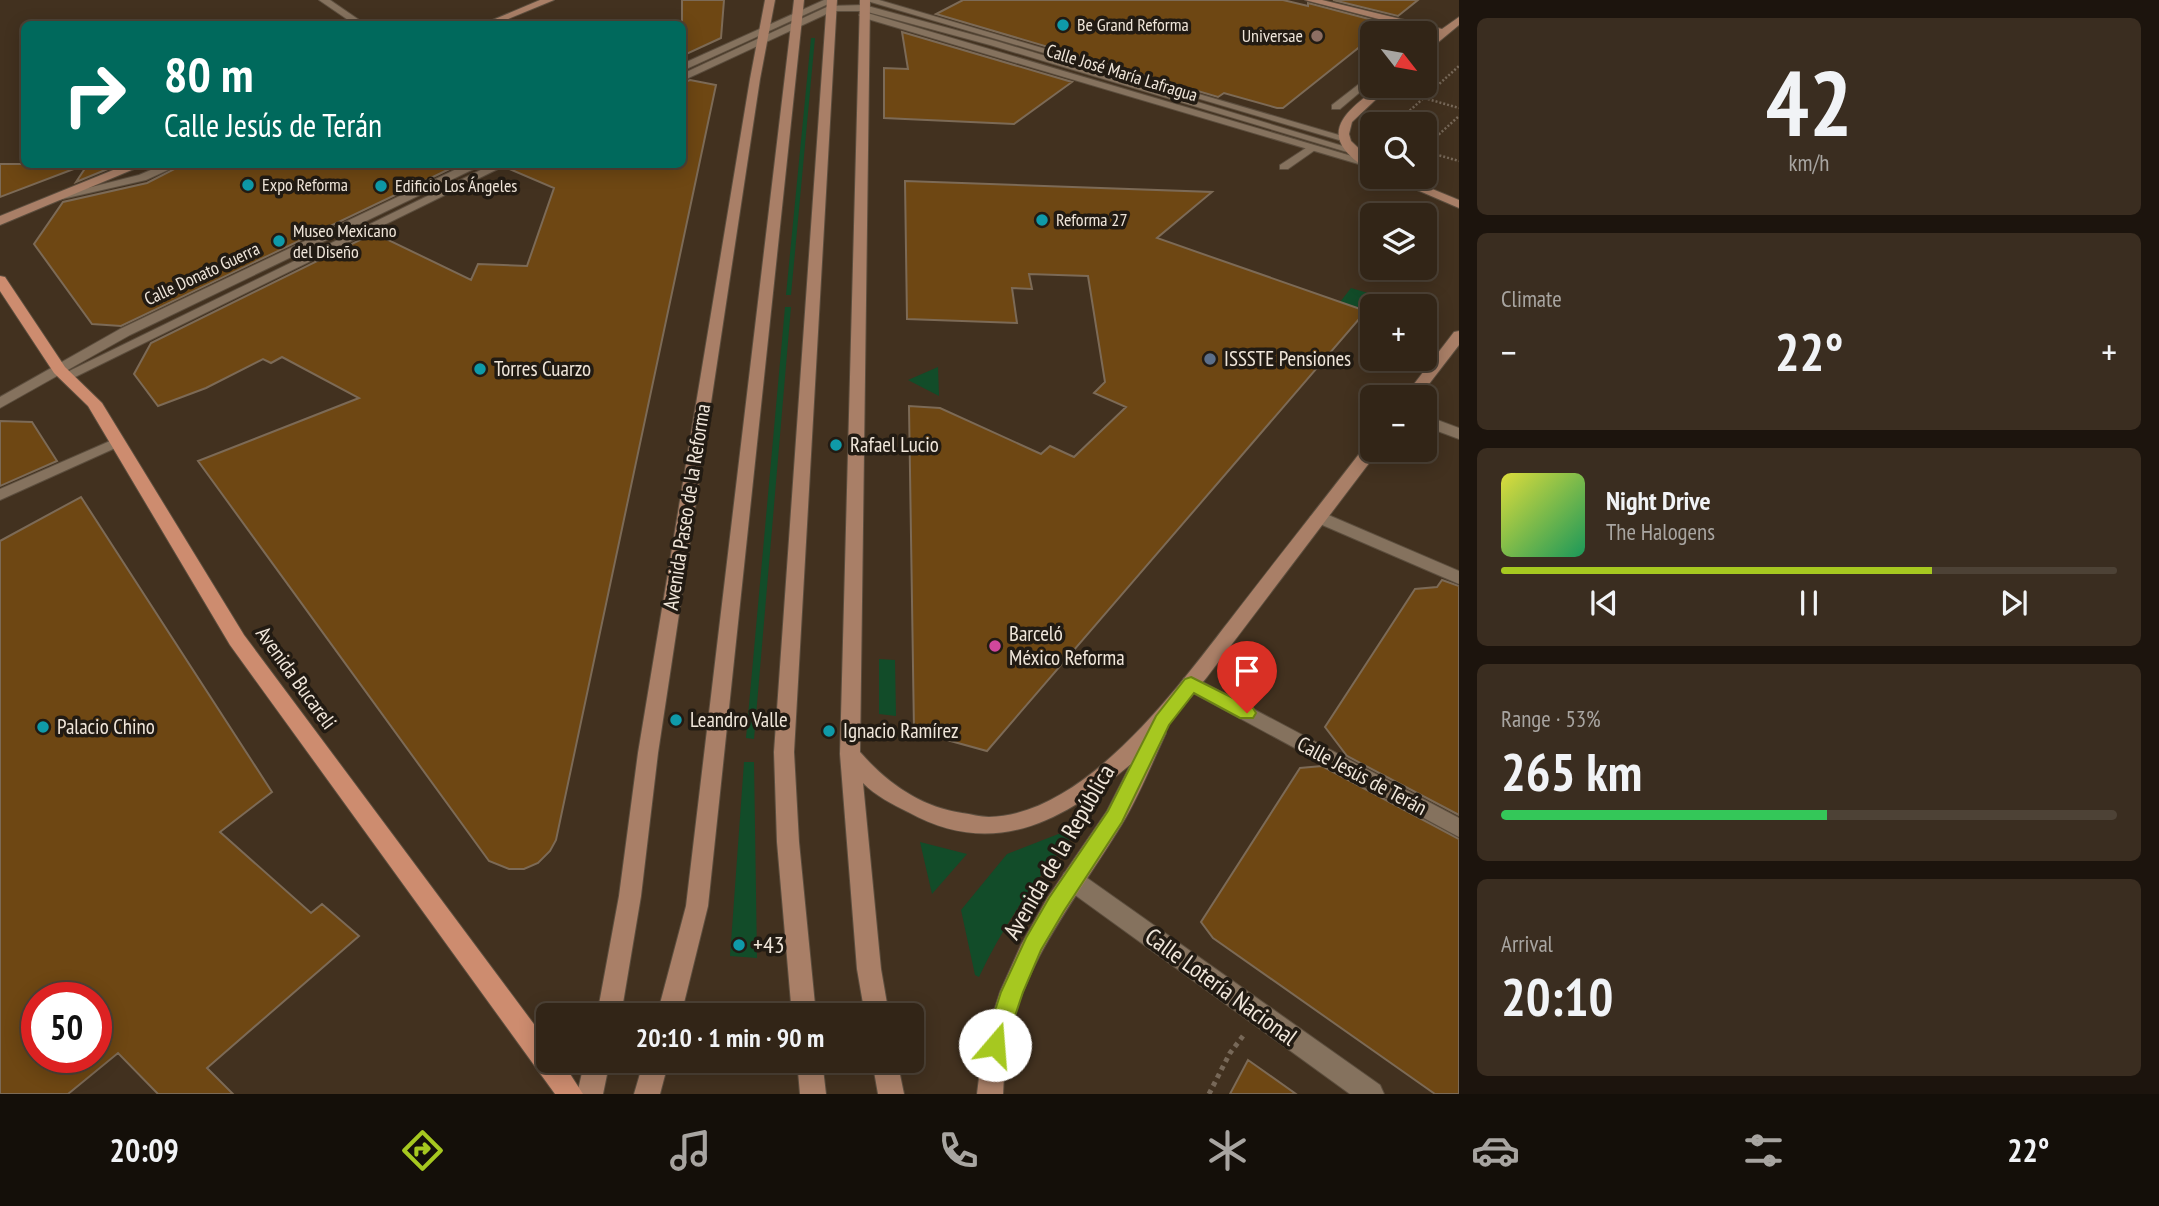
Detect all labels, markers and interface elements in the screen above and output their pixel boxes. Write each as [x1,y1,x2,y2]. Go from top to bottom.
place label: Be Grand Reforma [1077,13,1189,36]
marker: Be Grand Reforma [1055,17,1071,33]
north arrow [1360,21,1437,98]
map controls [1360,21,1437,462]
place label: Universae [1242,24,1303,47]
marker: Universae [1309,28,1325,44]
street label: Calle José María Lafragua [1044,39,1200,106]
text: 80 m [164,42,253,106]
text: 42 [1766,43,1853,161]
icon: right [49,49,140,140]
text: Calle Jesús de Terán [164,104,382,146]
button: search [1360,112,1437,189]
text: km/h [1789,148,1829,177]
place label: Expo Reforma [262,173,348,196]
place label: Edificio Los Ángeles [395,174,517,197]
marker: Expo Reforma [240,177,256,193]
marker: Edificio Los Ángeles [373,178,389,194]
button: layers [1360,203,1437,280]
place label: Reforma 27 [1056,208,1128,231]
marker: Reforma 27 [1034,212,1050,228]
place label: Museo Mexicano del Diseño [293,219,397,263]
marker: Museo Mexicano del Diseño [271,233,287,249]
street label: Calle Donato Guerra [140,237,263,310]
text: Climate [1501,284,1562,313]
button: + [1360,294,1437,371]
text: 22° [1775,318,1843,385]
text: − [1501,327,1517,376]
text: + [2101,327,2117,376]
place label: ISSSTE Pensiones [1224,345,1351,372]
marker: ISSSTE Pensiones [1202,351,1218,367]
place label: Torres Cuarzo [494,355,591,382]
marker: Torres Cuarzo [472,361,488,377]
button: − [1360,385,1437,462]
street label: Avenida Paseo de la Reforma [657,402,716,612]
place label: Rafael Lucio [850,431,939,458]
marker: Rafael Lucio [828,437,844,453]
text: Night Drive [1606,484,1711,517]
text: The Halogens [1606,517,1715,546]
icon: previous [1585,584,1623,622]
icon: pause [1790,584,1828,622]
icon: next [1995,584,2033,622]
place label: Barceló México Reforma [1009,620,1125,671]
street label: Avenida Bucareli [250,621,343,734]
marker: Barceló México Reforma [987,638,1003,654]
pin [1217,641,1277,713]
icon: arrive [1228,652,1266,690]
text: Range · 53% [1501,704,1601,733]
place label: Leandro Valle [690,706,788,733]
marker: Leandro Valle [668,712,684,728]
place label: Palacio Chino [57,713,155,740]
place label: Ignacio Ramírez [843,717,959,744]
marker: Palacio Chino [35,719,51,735]
marker: Ignacio Ramírez [821,723,837,739]
street label: Calle Jesús de Terán [1293,730,1432,821]
text: 265 km [1501,738,1642,805]
street label: Avenida de la República [996,759,1121,945]
street label: Calle Lotería Nacional [1139,921,1304,1053]
place label: +43 [753,929,785,960]
text: Arrival [1501,929,1553,958]
marker: +43 [731,937,747,953]
text: 20:10 [1501,963,1613,1030]
speed limit sign: 50 [21,982,112,1073]
position arrow [958,1008,1032,1082]
text: 20:10 · 1 min · 90 m [636,1021,824,1054]
icon: directions [398,1126,447,1175]
icon: music [666,1126,715,1175]
icon: phone [934,1126,983,1175]
icon: climate [1203,1126,1252,1175]
icon: car [1471,1126,1520,1175]
icon: filters [1739,1126,1788,1175]
text: 20:09 [110,1129,179,1171]
text: 22° [2007,1129,2049,1171]

